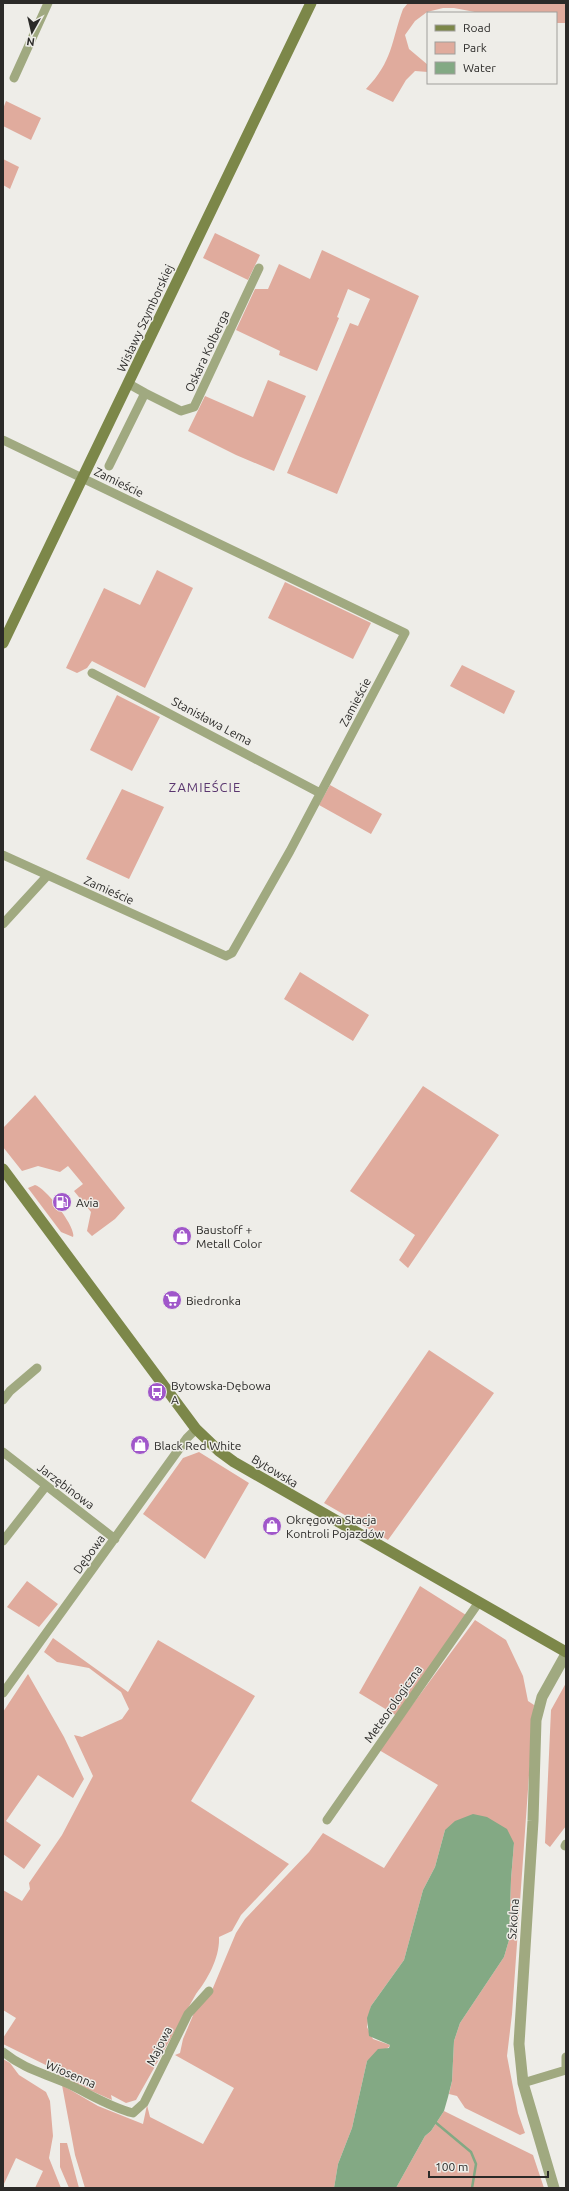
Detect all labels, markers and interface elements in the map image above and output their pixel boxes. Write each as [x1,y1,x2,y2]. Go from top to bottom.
north arrow [12,12,52,52]
legend [427,12,557,84]
text: Road [463,21,491,34]
text: N [26,35,36,48]
text: Park [463,41,487,54]
text: Water [463,61,496,74]
street label: Wisławy Szymborskiej [114,262,176,374]
street label: Oskara Kolberga [182,308,232,394]
street label: Zamieście [92,464,146,500]
street label: Zamieście [337,675,373,729]
street label: Stanisława Lema [170,694,254,748]
district label: ZAMIEŚCIE [169,780,241,794]
street label: Zamieście [82,873,136,907]
fuel station icon: Avia [51,1191,73,1213]
place label: Avia [76,1196,99,1209]
place label: Baustoff + Metall Color [196,1223,262,1250]
shop icon: Baustoff + Metall Color [171,1225,193,1247]
supermarket icon: Biedronka [161,1289,183,1311]
place label: Biedronka [186,1294,241,1307]
place label: Bytowska-Dębowa A [171,1379,271,1406]
bus stop icon: Bytowska-Dębowa A [146,1381,168,1403]
shop icon: Black Red White [129,1434,151,1456]
place label: Black Red White [154,1439,241,1452]
street label: Bytowska [249,1452,301,1490]
street label: Jarzębinowa [35,1460,97,1512]
place label: Okręgowa Stacja Kontroli Pojazdów [286,1513,385,1540]
shop icon: Okręgowa Stacja Kontroli Pojazdów [261,1515,283,1537]
street label: Dębowa [71,1532,107,1576]
street label: Meteorologiczna [362,1663,424,1745]
street label: Szkolna [505,1898,521,1940]
street label: Majowa [144,2024,174,2068]
street label: Wiosenna [44,2058,98,2090]
scale bar [429,2153,548,2179]
text: 100 m [435,2160,468,2173]

